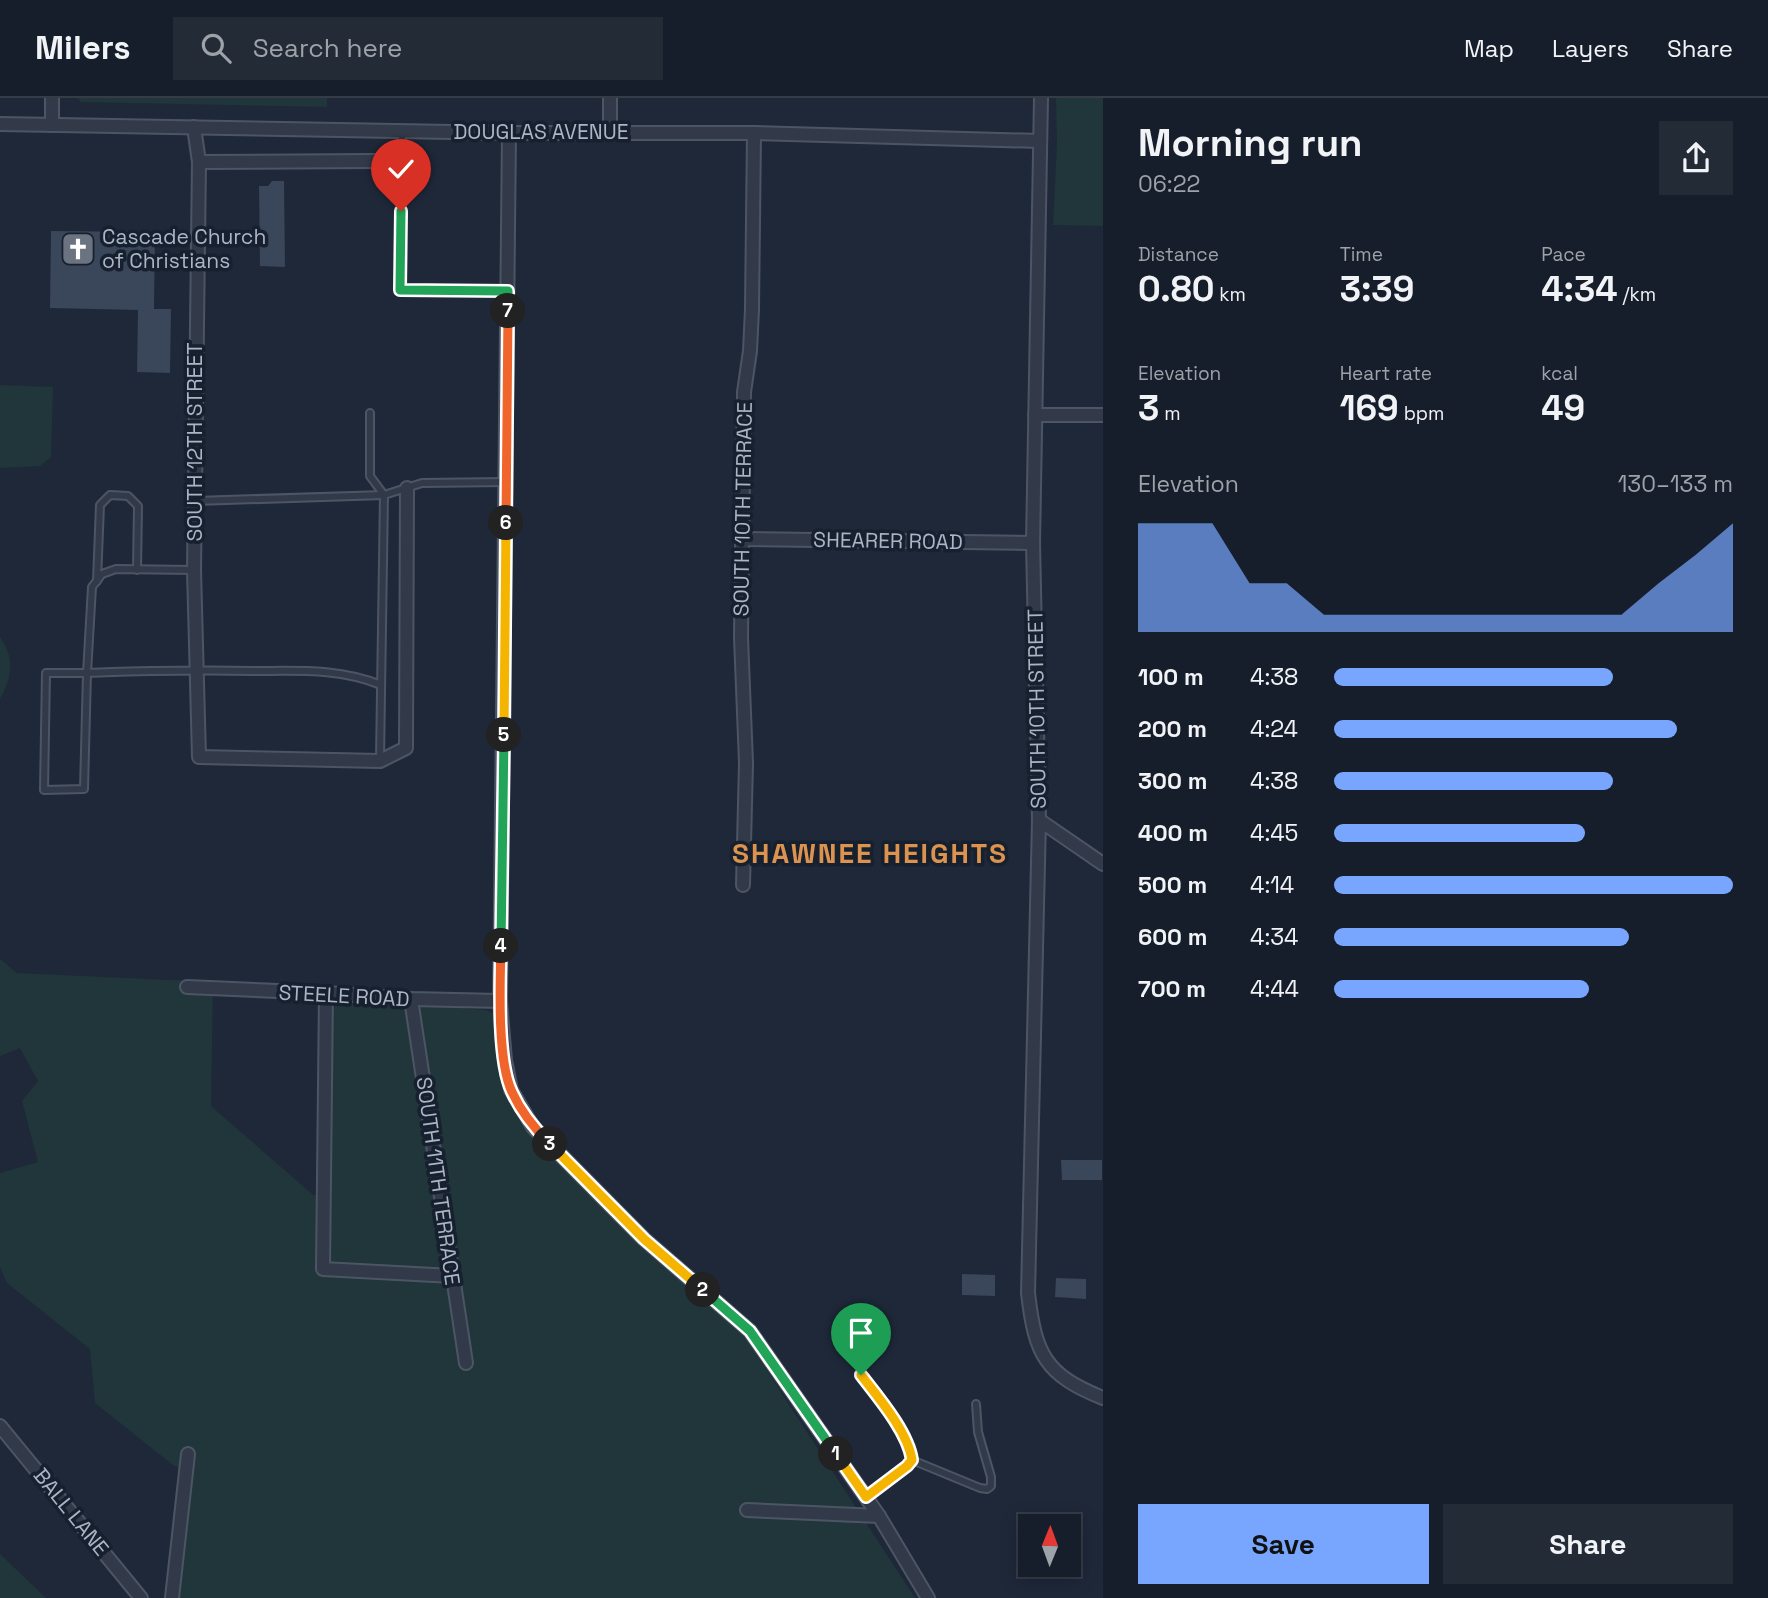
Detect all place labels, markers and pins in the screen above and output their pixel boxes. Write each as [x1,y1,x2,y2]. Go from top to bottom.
pin [371,139,431,211]
place label: Cascade Church of Christians [102,223,266,274]
church icon: Cascade Church of Christians [59,230,97,268]
pin: 7 [490,294,526,328]
pin: 6 [489,506,524,540]
pin: 5 [486,718,522,752]
pin: 4 [484,928,518,964]
pin: 3 [532,1126,568,1162]
pin: 2 [686,1272,720,1308]
pin [831,1303,891,1375]
pin: 1 [818,1436,854,1472]

